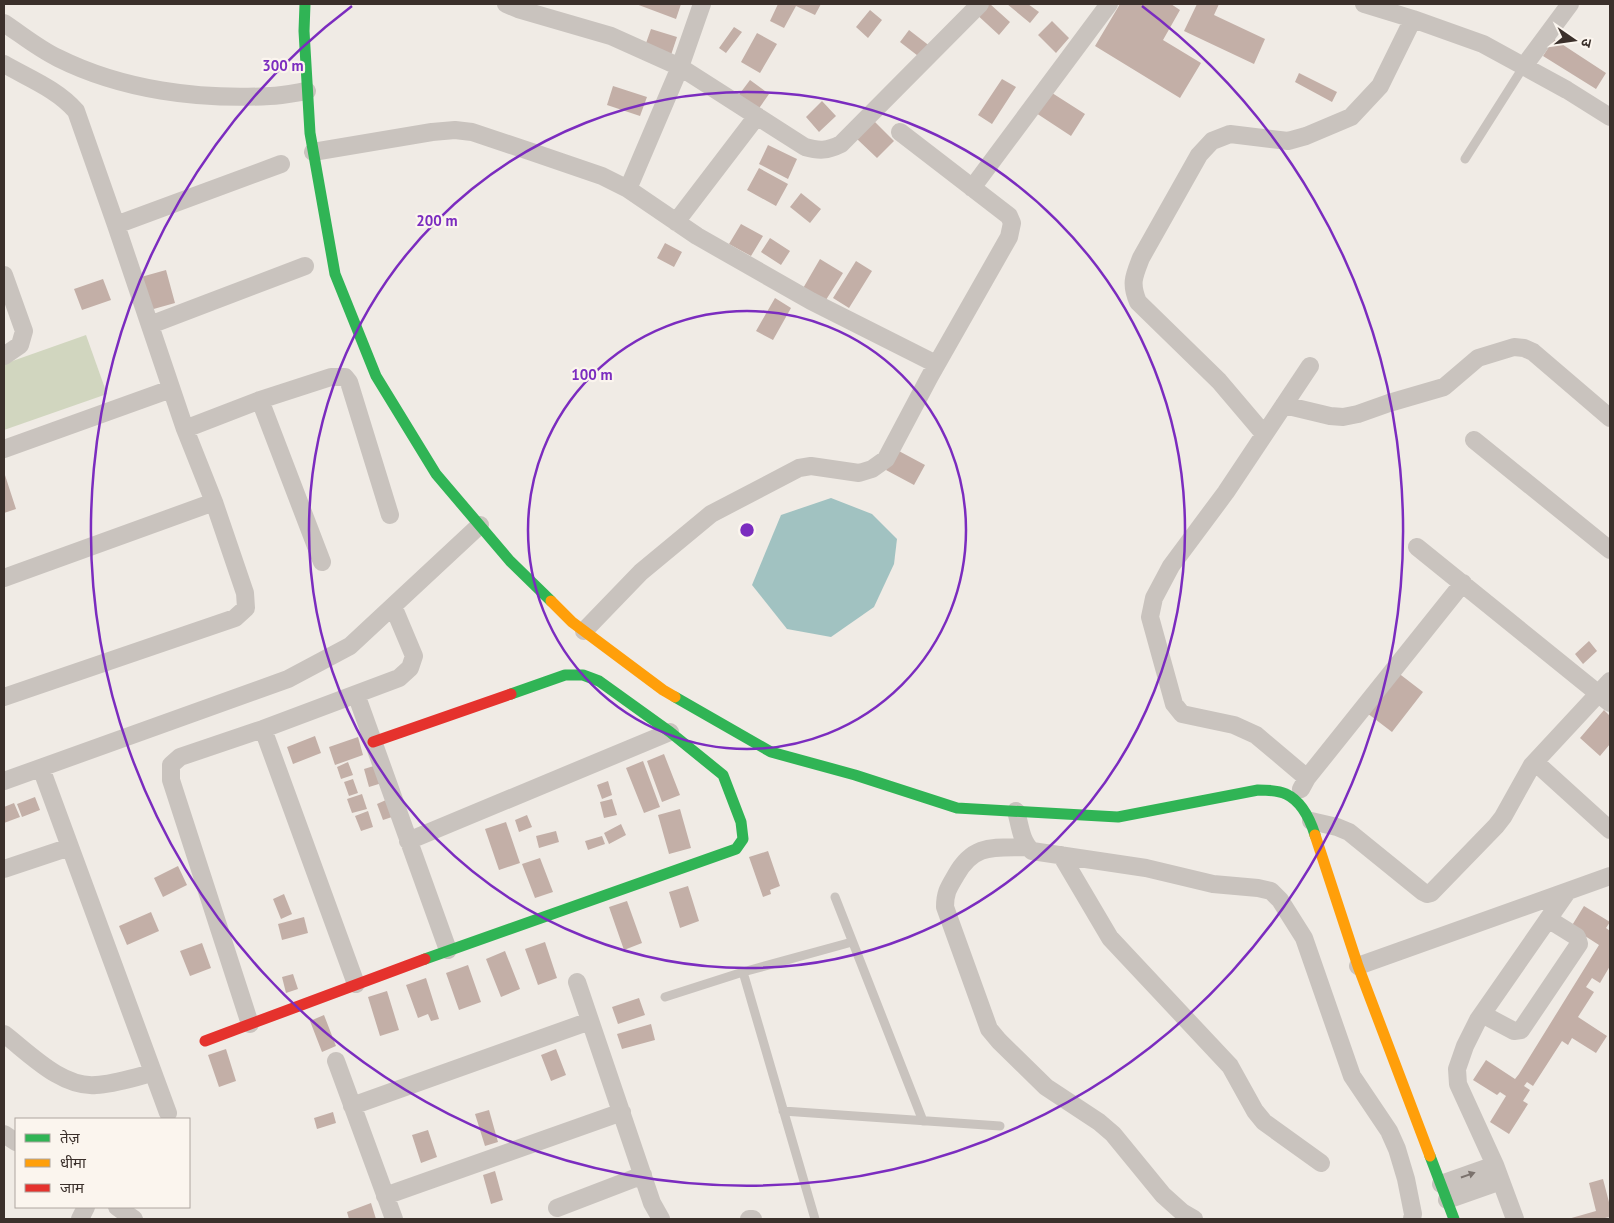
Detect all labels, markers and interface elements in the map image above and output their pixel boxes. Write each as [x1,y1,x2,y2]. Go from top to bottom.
north arrow [1549,15,1599,65]
text: उ [1577,37,1596,50]
text: 300 m [262,56,304,75]
text: 200 m [416,211,458,230]
text: 100 m [571,365,613,384]
centre of rings [738,521,756,539]
legend [15,1118,190,1208]
text: तेज़ [60,1128,81,1147]
text: धीमा [60,1153,87,1172]
one-way arrow [1461,1171,1476,1179]
text: जाम [60,1178,85,1197]

